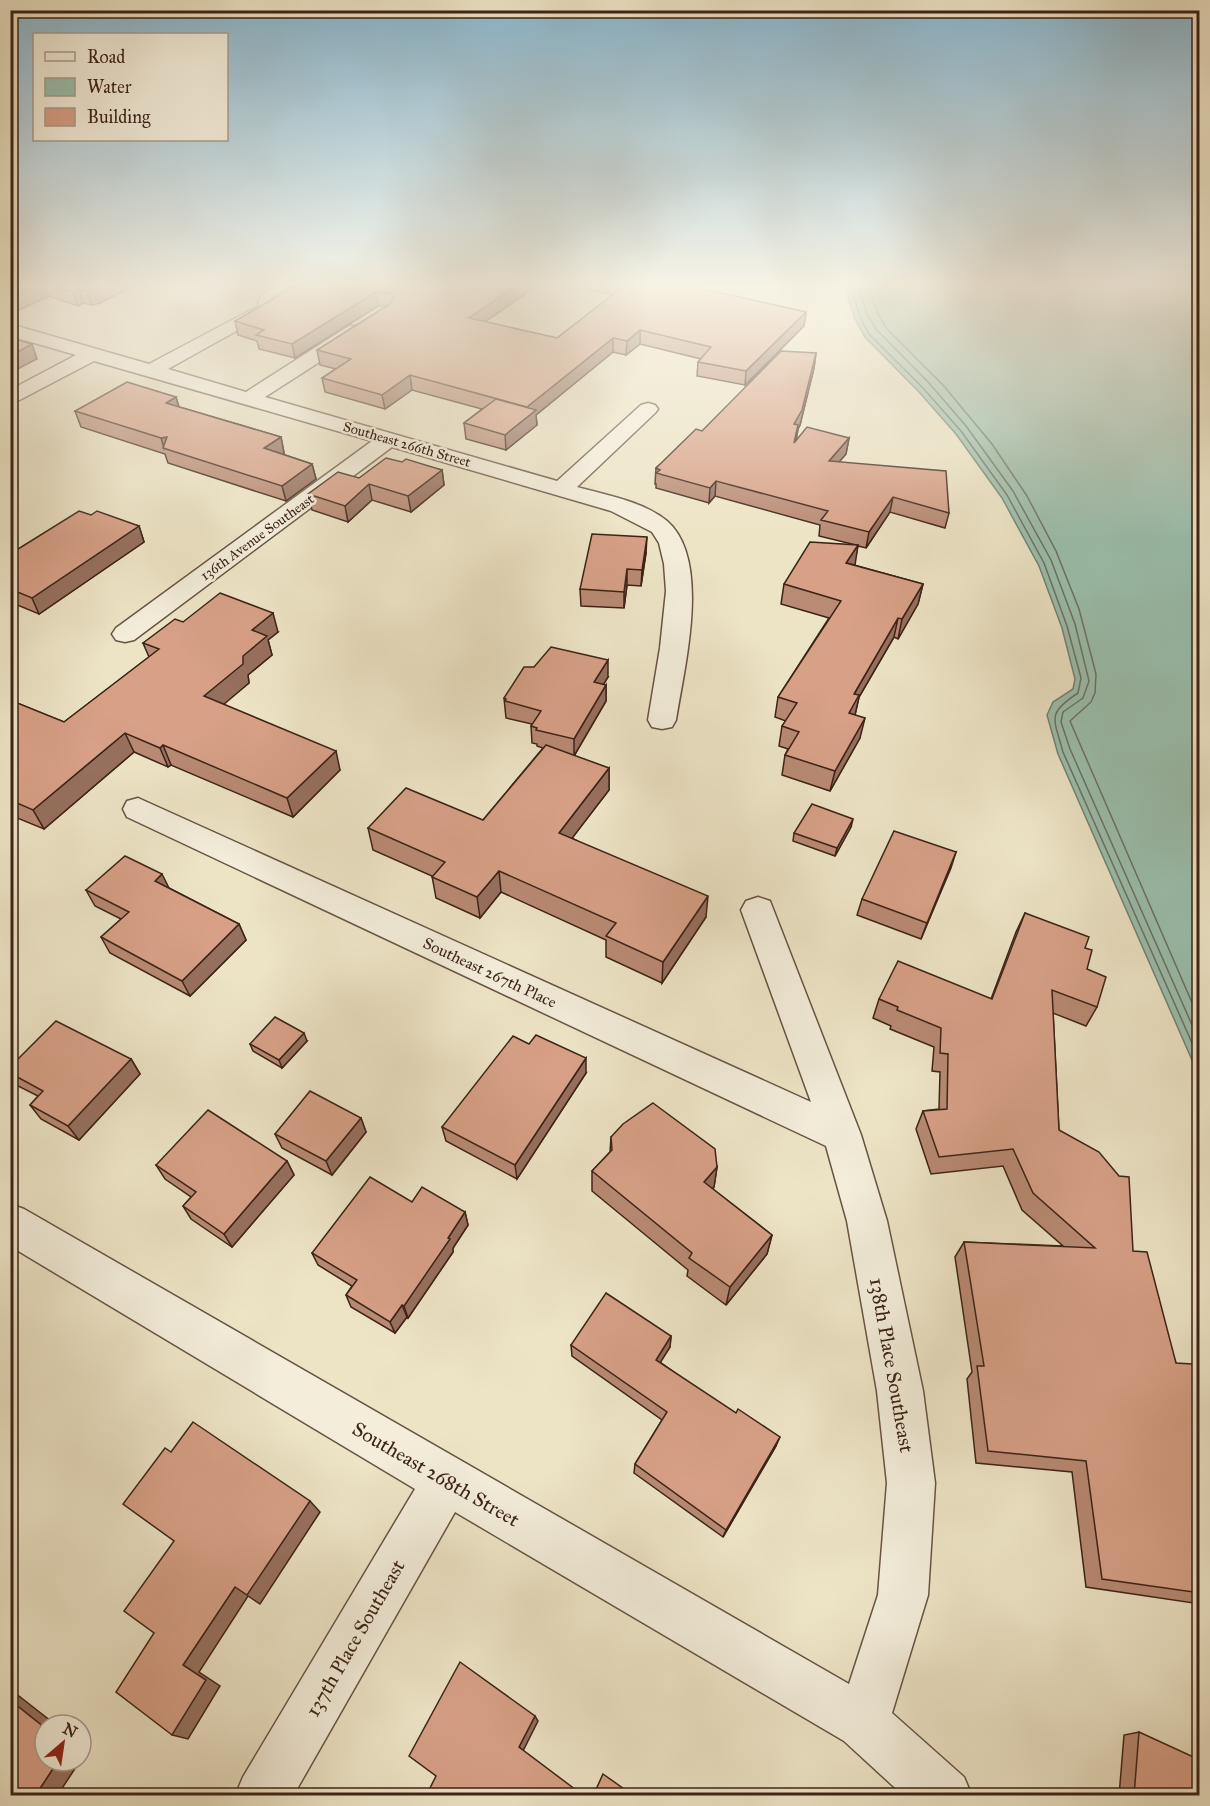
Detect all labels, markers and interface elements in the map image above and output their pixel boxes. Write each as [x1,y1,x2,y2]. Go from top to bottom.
legend [33,33,228,141]
text: Road [87,46,125,68]
text: Water [87,76,132,98]
text: Building [87,106,151,129]
street label: Southeast 266th Street [341,418,473,471]
street label: 136th Avenue Southeast [197,490,317,584]
street label: Southeast 267th Place [420,933,560,1012]
street label: 138th Place Southeast [865,1276,919,1454]
street label: Southeast 268th Street [348,1416,524,1532]
street label: 137th Place Southeast [300,1555,410,1721]
north arrow [33,1713,93,1773]
text: N [59,1719,81,1742]

